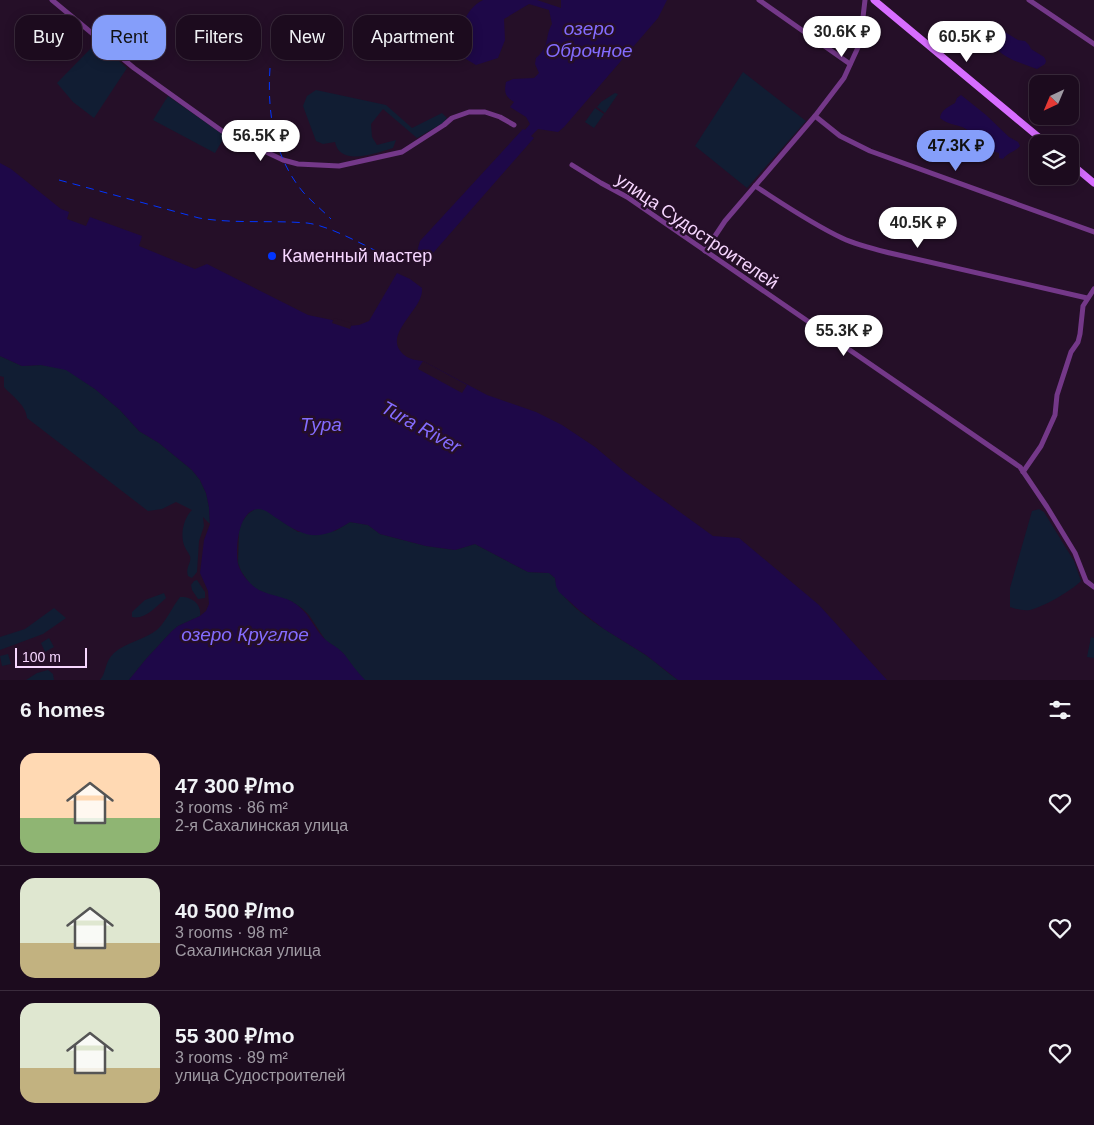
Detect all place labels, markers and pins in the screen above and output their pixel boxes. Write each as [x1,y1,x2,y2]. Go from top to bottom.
pin: 30.6K ₽ [796,15,888,58]
pin: 60.5K ₽ [921,20,1013,63]
pin: 56.5K ₽ [215,120,307,162]
pin: 47.3K ₽ [910,130,1002,172]
pin: 40.5K ₽ [872,206,964,249]
place label: Каменный мастер [282,246,432,266]
marker: Каменный мастер [266,250,278,262]
pin: 55.3K ₽ [798,314,890,357]

